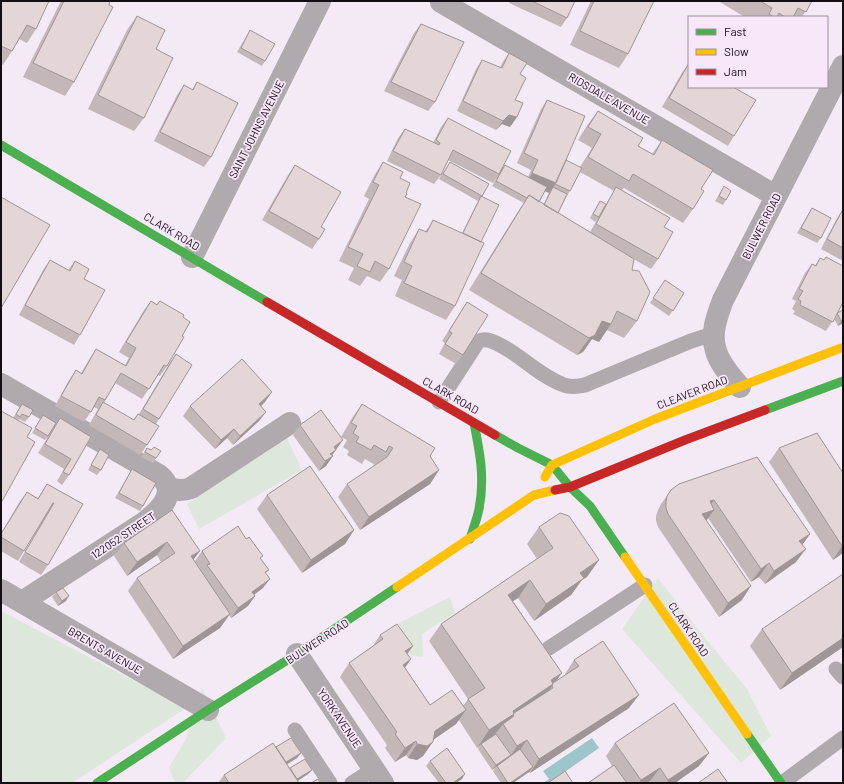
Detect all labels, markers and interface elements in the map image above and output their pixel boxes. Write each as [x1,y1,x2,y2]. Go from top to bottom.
legend [688,16,828,88]
text: Fast [724,24,747,38]
text: Slow [724,44,749,58]
text: Jam [724,64,747,78]
street label: RIDSDALE AVENUE [566,69,652,127]
street label: SAINT JOHNS AVENUE [226,77,287,180]
street label: BULWER ROAD [739,191,783,261]
street label: CLARK ROAD [142,209,202,253]
street label: CLEAVER ROAD [655,372,729,411]
street label: CLARK ROAD [421,374,482,416]
street label: 122052 STREET [89,509,157,561]
street label: CLARK ROAD [666,599,712,659]
street label: BULWER ROAD [283,616,351,666]
street label: BRENTS AVENUE [66,624,144,677]
street label: YORK AVENUE [315,686,365,750]

